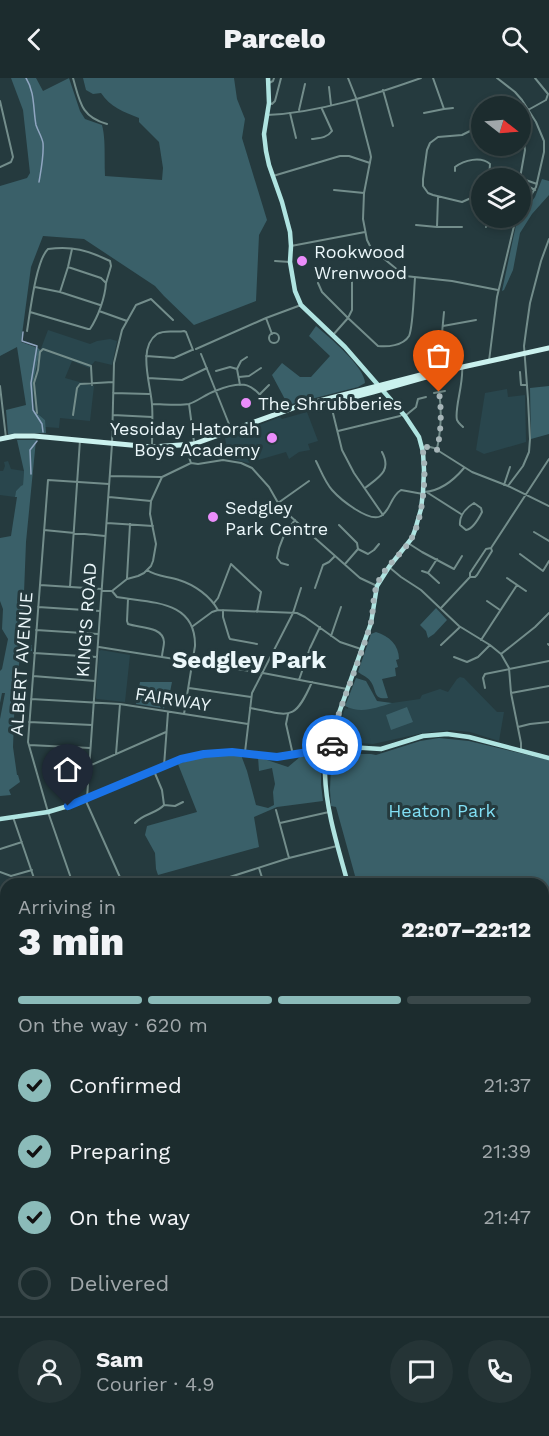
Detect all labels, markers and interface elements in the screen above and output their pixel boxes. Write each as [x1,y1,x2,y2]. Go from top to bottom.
icon: back [18,23,51,56]
text: Parcelo [223,23,326,55]
icon: search [498,23,531,56]
north arrow [471,96,531,156]
map controls [471,96,531,228]
button: layers [471,168,531,228]
place label: Rookwood Wrenwood [314,241,407,283]
marker: Rookwood Wrenwood [295,254,309,268]
pin [413,330,464,392]
icon: bag [422,339,455,372]
place label: The Shrubberies [258,393,402,414]
marker: The Shrubberies [239,396,253,410]
place label: Yesoiday Hatorah Boys Academy [110,418,261,460]
marker: Yesoiday Hatorah Boys Academy [265,431,279,445]
place label: Sedgley Park Centre [225,497,328,539]
marker: Sedgley Park Centre [206,510,220,524]
street label: KING'S ROAD [72,562,100,678]
street label: ALBERT AVENUE [5,591,37,737]
district label: Sedgley Park [172,646,326,674]
street label: FAIRWAY [134,683,213,715]
courier [302,715,362,775]
icon: car [316,729,349,762]
pin [42,744,93,806]
icon: home [51,753,84,786]
park label: Heaton Park [388,800,496,821]
text: Arriving in [18,895,116,919]
text: 22:07–22:12 [401,917,531,942]
text: 3 min [18,919,124,964]
text: On the way · 620 m [18,1013,208,1037]
icon: check [18,1069,51,1102]
text: Confirmed [69,1073,182,1098]
text: 21:37 [484,1073,531,1097]
icon: check [18,1135,51,1168]
text: Preparing [69,1139,170,1164]
text: 21:39 [482,1139,531,1163]
icon: check [18,1201,51,1234]
text: On the way [69,1205,190,1230]
text: 21:47 [483,1205,531,1229]
text: Delivered [69,1271,169,1296]
button: person [18,1340,81,1403]
button: chat [390,1340,453,1403]
button: phone [468,1340,531,1403]
text: Sam [96,1347,144,1372]
text: Courier · 4.9 [96,1372,215,1396]

